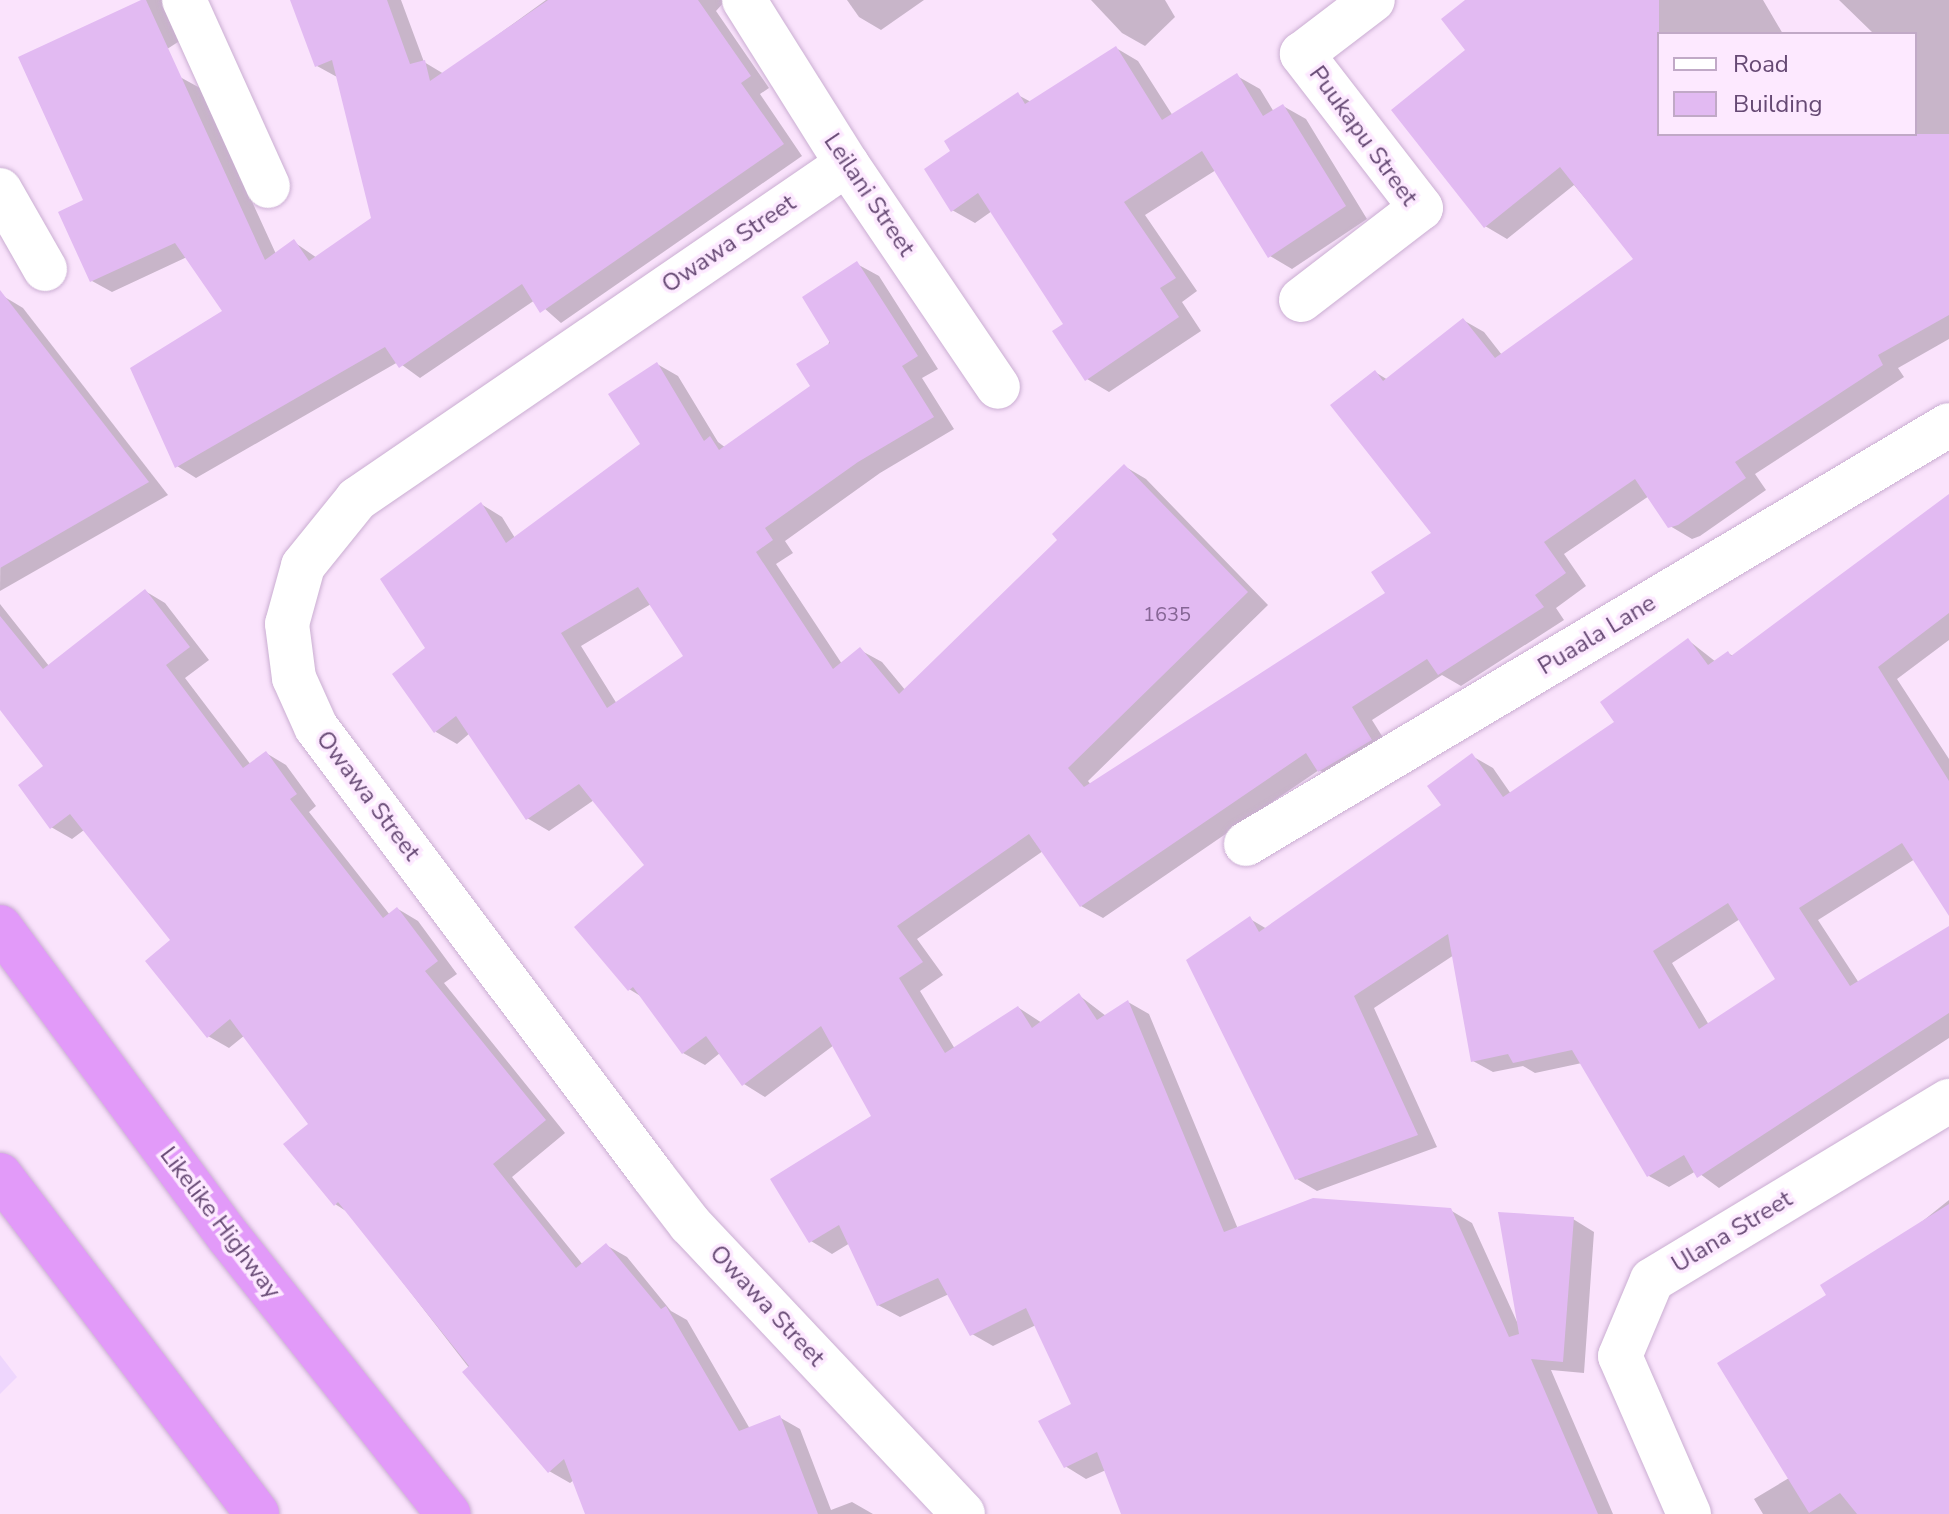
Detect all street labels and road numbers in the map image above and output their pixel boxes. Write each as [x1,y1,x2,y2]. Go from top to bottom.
street label: Puukapu Street [1303,61,1423,211]
street label: Leilani Street [817,128,921,262]
street label: Owawa Street [657,189,801,299]
street label: Puaala Lane [1533,589,1661,681]
street label: Owawa Street [310,725,426,867]
street label: Likelike Highway [154,1141,286,1305]
street label: Ulana Street [1667,1185,1797,1279]
street label: Owawa Street [704,1239,830,1373]

